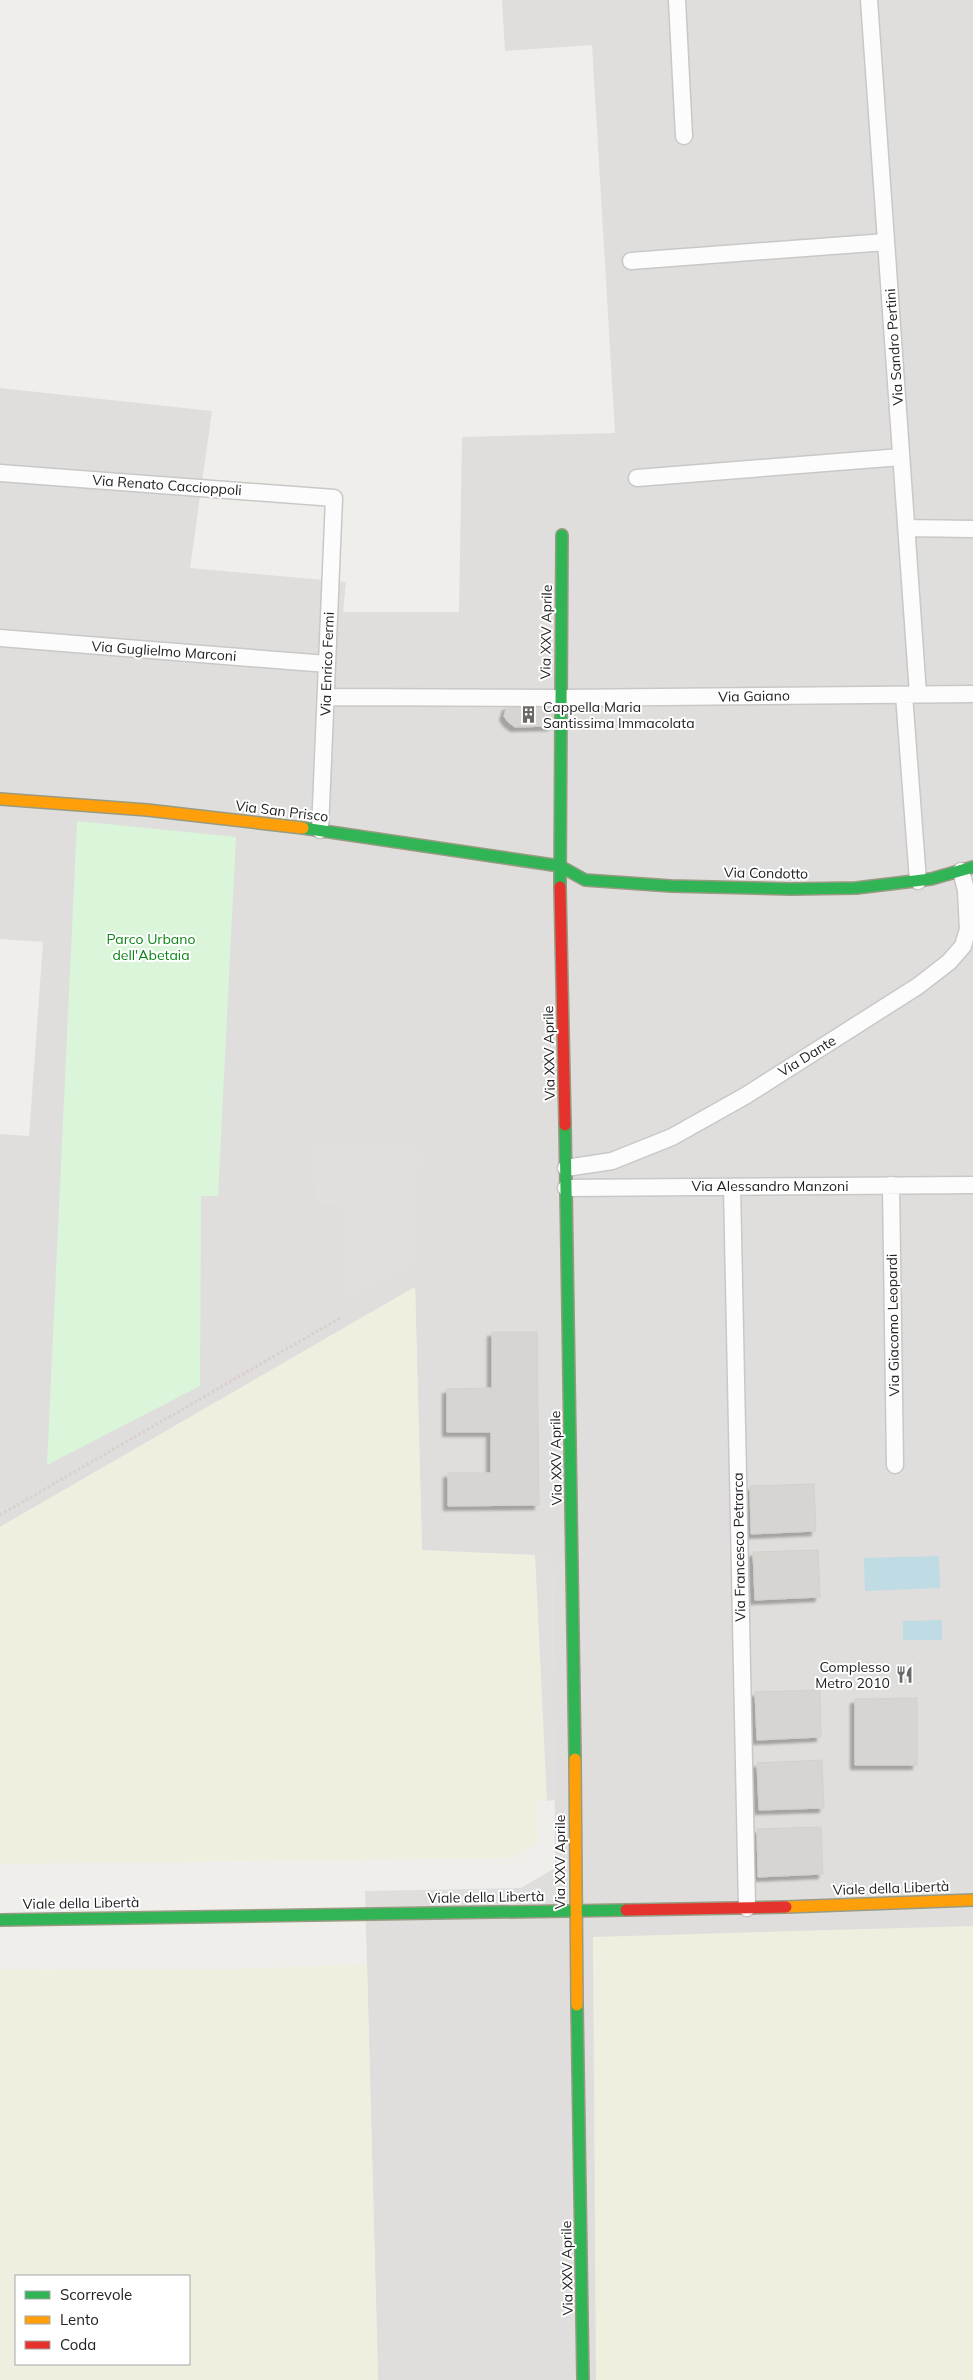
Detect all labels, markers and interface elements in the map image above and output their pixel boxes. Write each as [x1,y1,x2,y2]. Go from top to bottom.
street label: Via Sandro Pertini [881,288,907,406]
street label: Via Renato Caccioppoli [92,471,242,499]
street label: Via XXV Aprile [536,585,556,679]
street label: Via Enrico Fermi [316,612,338,716]
street label: Via Guglielmo Marconi [91,637,237,665]
street label: Via Gaiano [718,686,790,706]
place label: Cappella Maria Santissima Immacolata [543,698,695,732]
building icon: Cappella Maria Santissima Immacolata [519,705,539,725]
street label: Via San Prisco [235,796,329,826]
street label: Via Condotto [724,863,808,883]
park label: Parco Urbano dell'Abetaia [107,930,195,964]
street label: Via XXV Aprile [539,1006,559,1100]
street label: Via Dante [775,1031,839,1081]
street label: Via Alessandro Manzoni [691,1177,849,1195]
street label: Via Giacomo Leopardi [883,1254,903,1396]
street label: Via XXV Aprile [546,1411,566,1505]
street label: Via Francesco Petrarca [729,1472,749,1622]
place label: Complesso Metro 2010 [815,1658,890,1692]
restaurant icon: Complesso Metro 2010 [894,1665,914,1685]
street label: Via XXV Aprile [551,1815,569,1909]
street label: Viale della Libertà [832,1877,950,1899]
street label: Viale della Libertà [428,1887,544,1907]
street label: Viale della Libertà [23,1893,139,1913]
street label: Via XXV Aprile [557,2221,577,2315]
legend [15,2275,190,2365]
text: Scorrevole [60,2285,132,2304]
text: Lento [60,2310,99,2329]
text: Coda [60,2335,96,2354]

